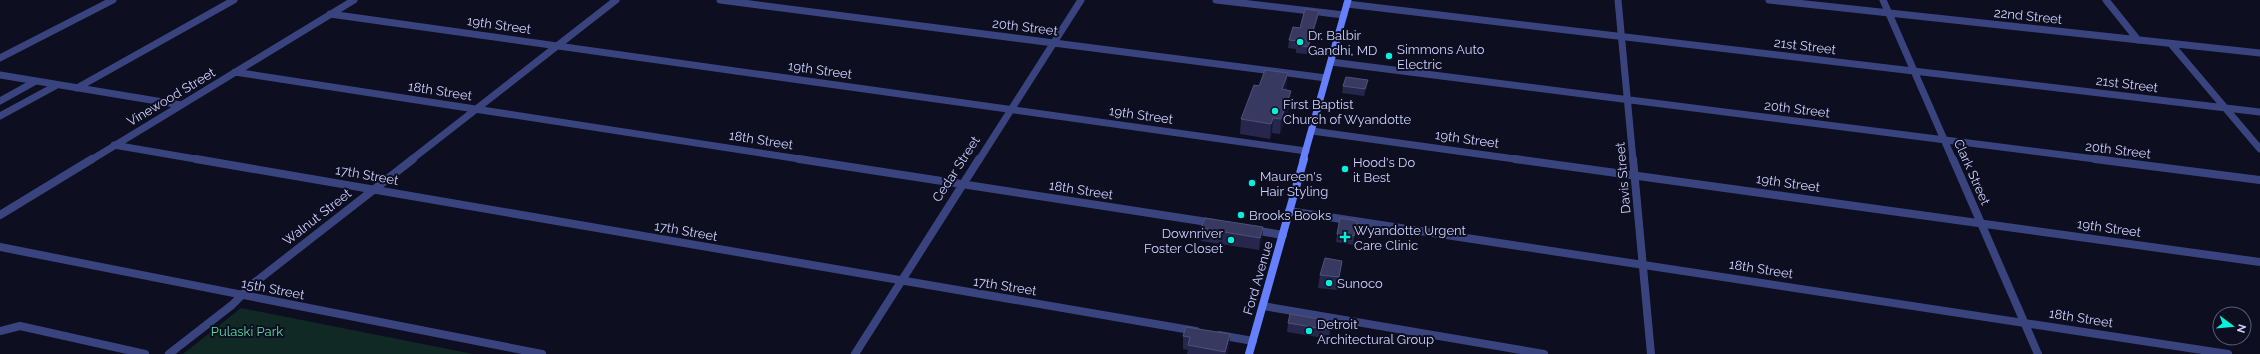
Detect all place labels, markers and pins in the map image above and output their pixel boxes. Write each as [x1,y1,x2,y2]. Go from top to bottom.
place label: Dr. Balbir Gandhi, MD [1308,28,1377,58]
marker: Dr. Balbir Gandhi, MD [1295,37,1305,47]
place label: Simmons Auto Electric [1397,42,1485,72]
marker: Simmons Auto Electric [1384,51,1394,61]
place label: First Baptist Church of Wyandotte [1283,97,1411,127]
marker: First Baptist Church of Wyandotte [1270,106,1280,116]
place label: Hood's Do it Best [1353,155,1415,185]
marker: Hood's Do it Best [1340,164,1350,174]
place label: Maureen's Hair Styling [1260,169,1328,199]
marker: Maureen's Hair Styling [1247,178,1257,188]
place label: Brooks Books [1249,208,1331,223]
marker: Brooks Books [1236,210,1246,220]
place label: Wyandotte Urgent Care Clinic [1354,223,1467,253]
place label: Downriver Foster Closet [1144,226,1224,256]
marker: Wyandotte Urgent Care Clinic [1339,231,1351,243]
marker: Downriver Foster Closet [1226,235,1236,245]
place label: Sunoco [1337,276,1383,291]
marker: Sunoco [1324,278,1334,288]
place label: Detroit Architectural Group [1317,317,1434,347]
marker: Detroit Architectural Group [1304,326,1314,336]

